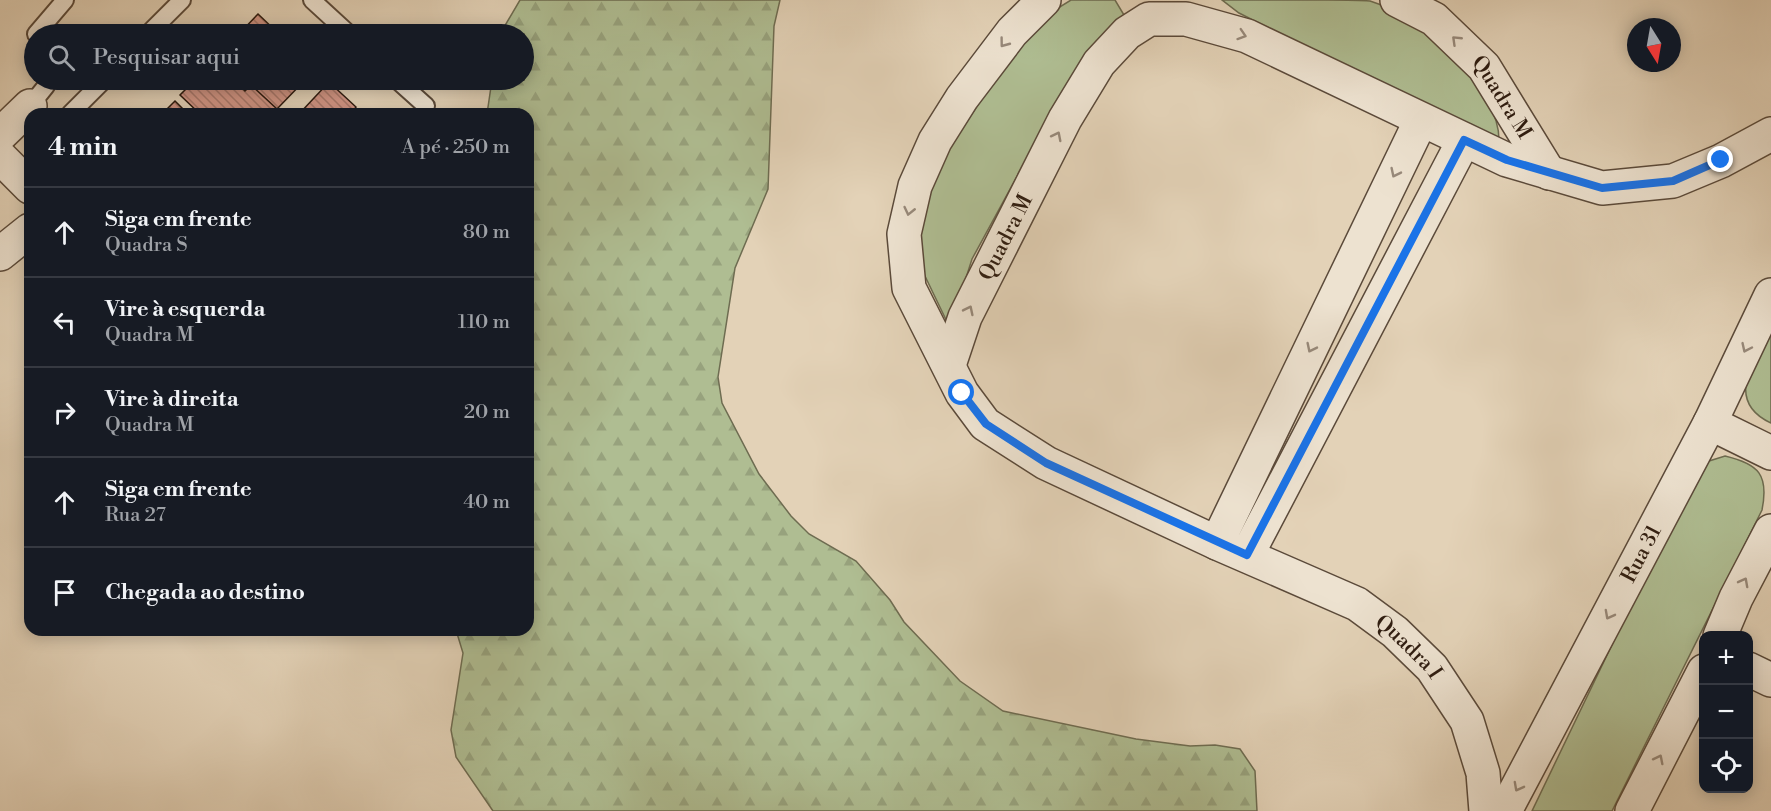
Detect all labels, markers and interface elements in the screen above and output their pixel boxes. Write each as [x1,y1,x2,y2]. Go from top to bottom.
north arrow [1627,18,1681,72]
search box [24,24,534,90]
one-way arrow [1236,28,1247,40]
one-way arrow [1000,36,1011,47]
one-way arrow [1452,36,1462,47]
icon: search [45,41,78,74]
text: Pesquisar aqui [93,44,240,71]
street label: Quadra M [1466,50,1537,144]
text: 4 min [48,131,118,163]
one-way arrow [1050,132,1061,142]
text: A pé · 250 m [402,135,510,160]
route end [1707,146,1733,172]
one-way arrow [1391,166,1403,177]
street label: Quadra M [974,190,1039,285]
text: Siga em frente [105,206,252,233]
one-way arrow [904,206,917,216]
icon: ahead [48,216,81,249]
text: 80 m [463,220,510,245]
text: Quadra S [105,233,188,258]
text: Vire à esquerda [105,296,265,323]
icon: left [48,306,81,339]
one-way arrow [962,306,973,316]
text: 110 m [458,310,510,335]
text: Quadra M [105,323,194,348]
one-way arrow [1741,341,1753,352]
one-way arrow [1306,342,1318,353]
route start [948,379,974,405]
text: Vire à direita [105,386,239,413]
icon: right [48,396,81,429]
text: 20 m [464,400,510,425]
text: Quadra M [105,413,194,438]
text: Siga em frente [105,476,252,503]
icon: ahead [48,486,81,519]
text: 40 m [463,490,510,515]
text: Rua 27 [105,503,166,528]
street label: Rua 31 [1616,521,1668,587]
icon: arrive [48,576,81,609]
one-way arrow [1737,578,1748,589]
text: Chegada ao destino [105,579,305,606]
one-way arrow [1605,608,1616,619]
street label: Quadra I [1370,610,1448,684]
map controls [1699,631,1753,793]
button: + [1699,631,1753,685]
button: − [1699,685,1753,739]
button: locate [1699,739,1753,793]
one-way arrow [1651,754,1663,765]
one-way arrow [1514,781,1525,791]

